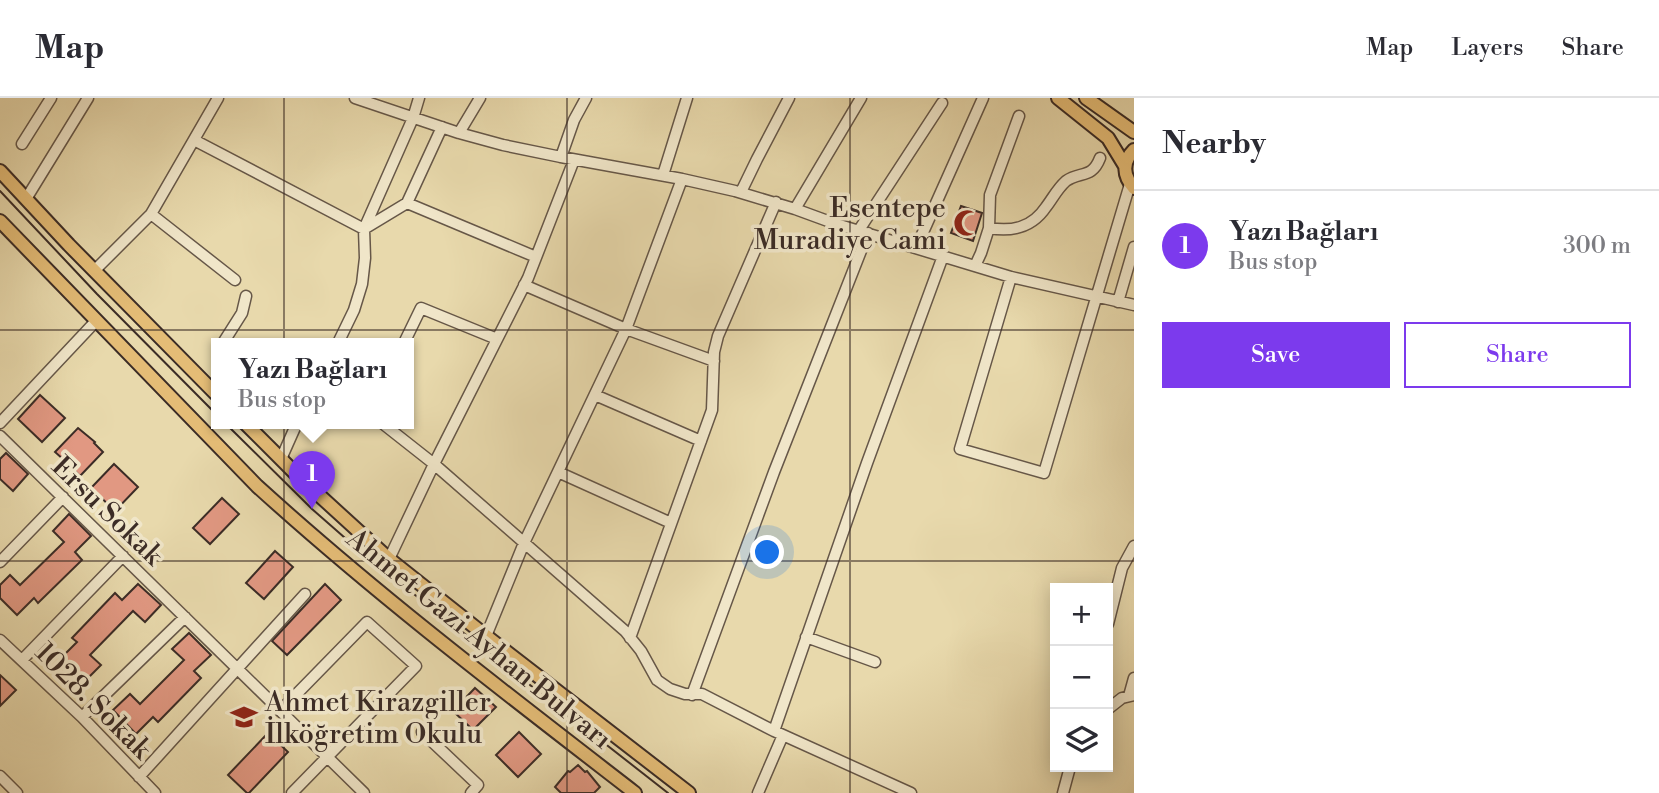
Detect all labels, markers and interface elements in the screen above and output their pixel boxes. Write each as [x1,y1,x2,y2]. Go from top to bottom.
text: Map [35,28,104,69]
text: Map [1366,33,1413,63]
text: Layers [1451,33,1523,63]
text: Share [1561,33,1624,63]
text: Nearby [1162,125,1266,163]
place label: Esentepe Muradiye Cami [754,191,946,258]
mosque icon: Esentepe Muradiye Cami [952,208,982,238]
text: Yazı Bağları [1229,216,1378,248]
text: 1 [1179,232,1191,260]
text: 300 m [1563,232,1631,260]
text: Bus stop [1229,248,1317,276]
button: Save [1162,322,1390,388]
button: Share [1404,322,1631,388]
popup [211,338,414,429]
text: Yazı Bağları [238,354,387,386]
text: Bus stop [238,386,326,414]
street label: Ersu Sokak [44,449,171,574]
pin: 1 [289,451,335,509]
street label: Ahmet Gazi Ayhan Bulvarı [338,521,619,757]
your location [750,535,784,569]
map controls [1050,583,1113,772]
button: + [1050,583,1113,646]
street label: 1028. Sokak [27,635,160,768]
button: − [1050,646,1113,709]
place label: Ahmet Kirazgiller İlköğretim Okulu [264,685,491,752]
school or university icon: Ahmet Kirazgiller İlköğretim Okulu [229,702,259,732]
button: layers [1050,709,1113,772]

